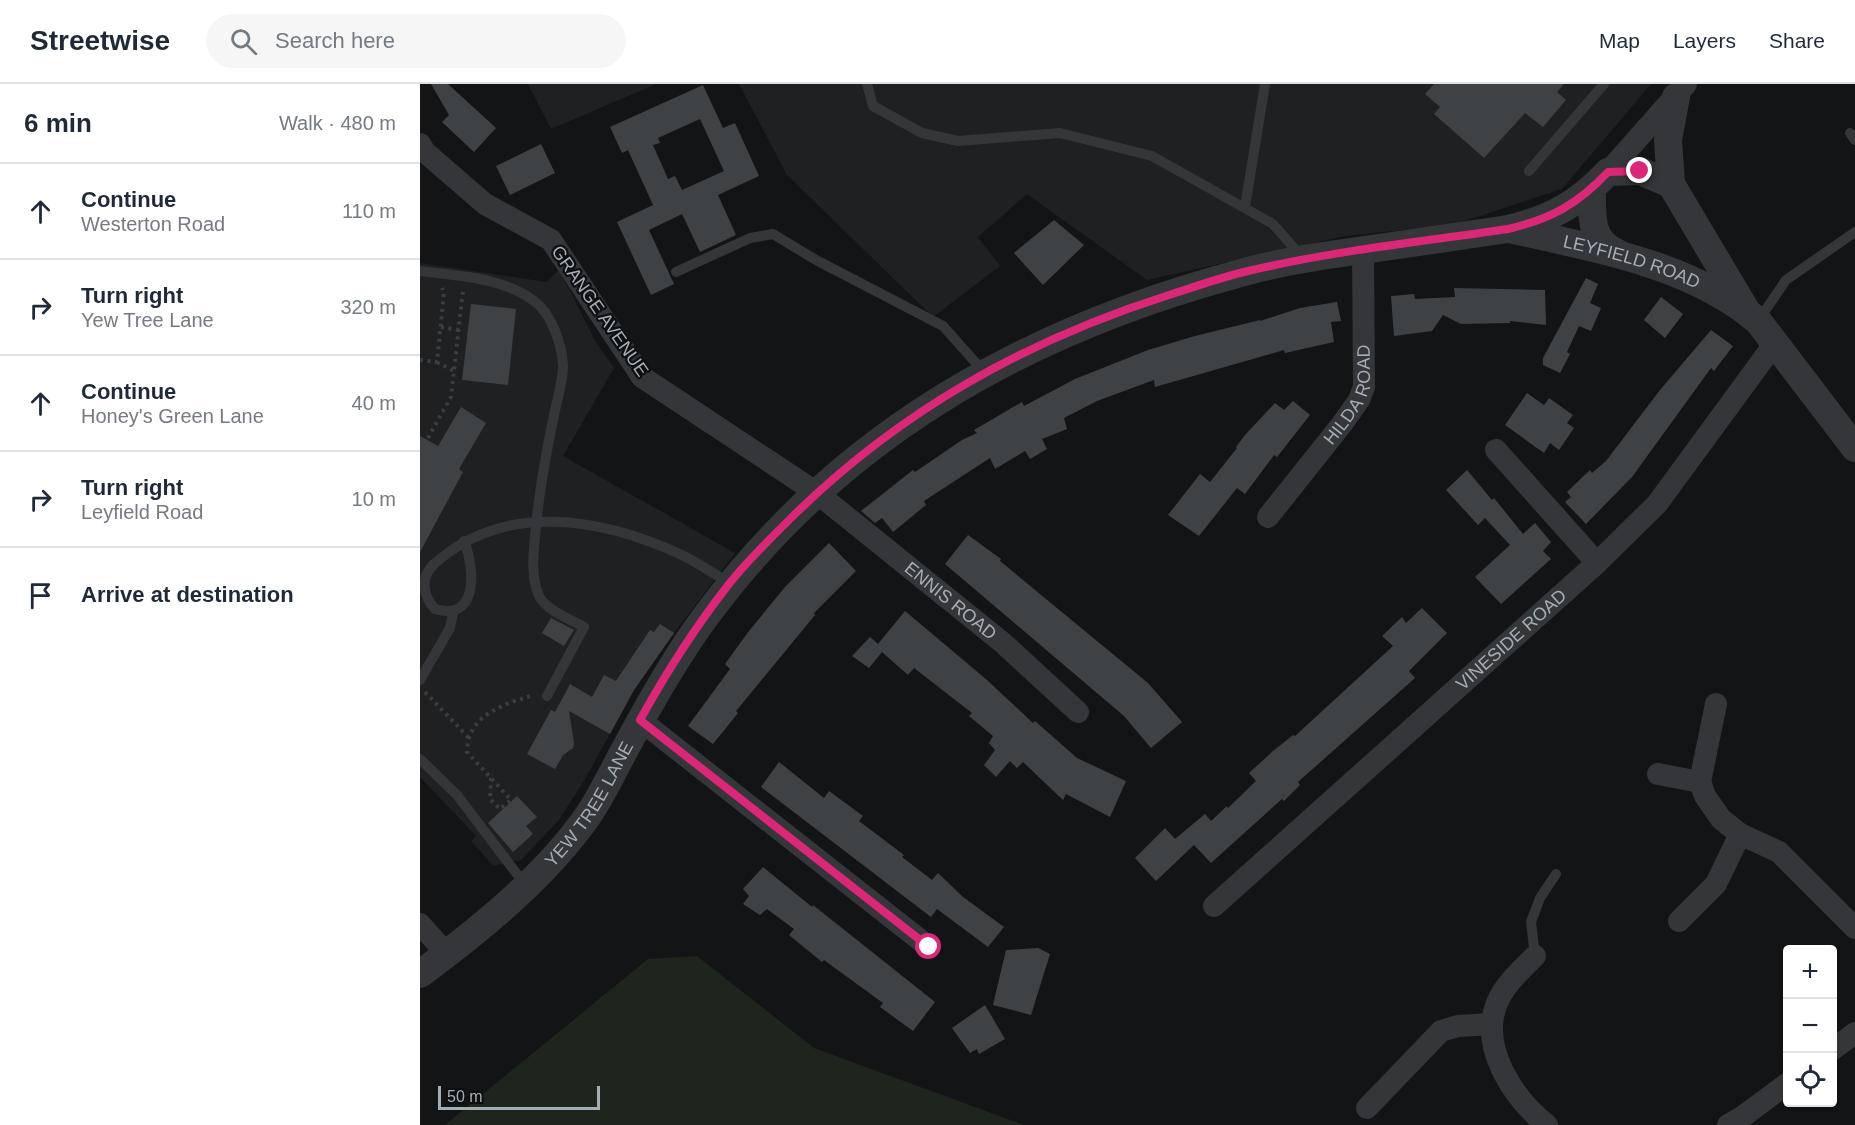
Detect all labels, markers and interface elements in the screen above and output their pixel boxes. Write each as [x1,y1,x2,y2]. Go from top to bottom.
search box [206,14,626,68]
text: Streetwise [30,25,170,56]
icon: search [227,25,260,58]
text: Search here [275,28,395,53]
text: Map [1599,29,1640,52]
text: Layers [1673,29,1736,52]
text: Share [1769,29,1825,52]
text: 6 min [24,108,92,138]
text: Walk · 480 m [279,112,396,134]
route end [1626,157,1652,183]
text: Continue [81,187,176,212]
icon: ahead [24,195,57,228]
text: 110 m [342,200,396,222]
text: Westerton Road [81,213,225,235]
street label: LEYFIELD ROAD [1561,231,1703,292]
street label: GRANGE AVENUE [547,242,653,380]
text: Turn right [81,283,183,308]
icon: right [24,291,57,324]
text: 320 m [340,296,396,318]
text: Yew Tree Lane [81,309,214,331]
street label: HILDA ROAD [1320,345,1375,449]
text: Continue [81,379,176,404]
icon: ahead [24,387,57,420]
text: 40 m [352,392,396,414]
text: Honey's Green Lane [81,405,264,427]
text: Turn right [81,475,183,500]
icon: right [24,483,57,516]
text: 10 m [352,488,396,510]
text: Leyfield Road [81,501,203,523]
street label: ENNIS ROAD [901,558,1000,644]
icon: arrive [24,579,57,612]
text: Arrive at destination [81,582,294,607]
street label: VINESIDE ROAD [1452,585,1570,694]
street label: YEW TREE LANE [541,738,637,871]
route start [915,933,941,959]
map controls [1783,945,1837,1107]
button: + [1783,945,1837,999]
button: − [1783,999,1837,1053]
button: locate [1783,1053,1837,1107]
scale bar [438,1083,600,1110]
text: 50 m [447,1088,483,1105]

